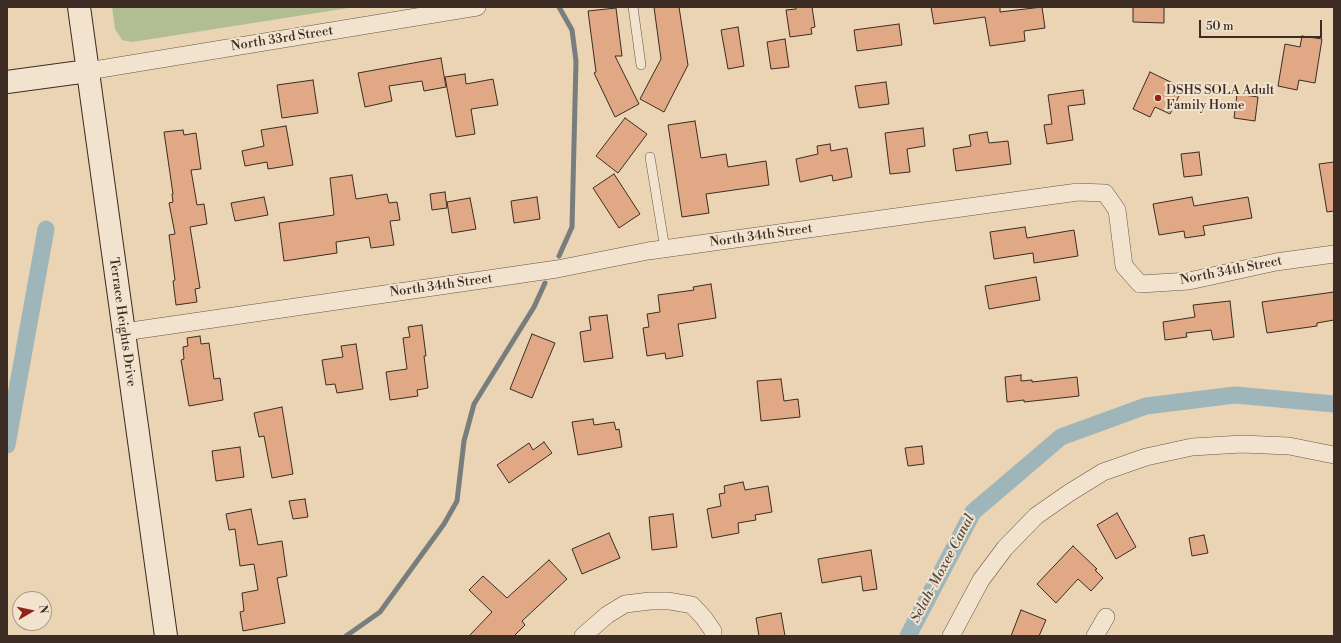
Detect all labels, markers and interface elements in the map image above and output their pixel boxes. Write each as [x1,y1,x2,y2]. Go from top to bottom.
scale bar [1201,12,1324,38]
text: 50 m [1206,19,1234,34]
street label: North 33rd Street [230,23,334,55]
place label: DSHS SOLA Adult Family Home [1166,83,1274,114]
marker: DSHS SOLA Adult Family Home [1153,93,1163,103]
street label: North 34th Street [709,221,813,251]
street label: North 34th Street [1179,253,1283,289]
street label: Terrace Heights Drive [105,256,139,388]
street label: North 34th Street [389,271,493,301]
water label: Selah-Moxee Canal [907,512,979,626]
north arrow [12,591,52,631]
text: N [35,604,50,615]

